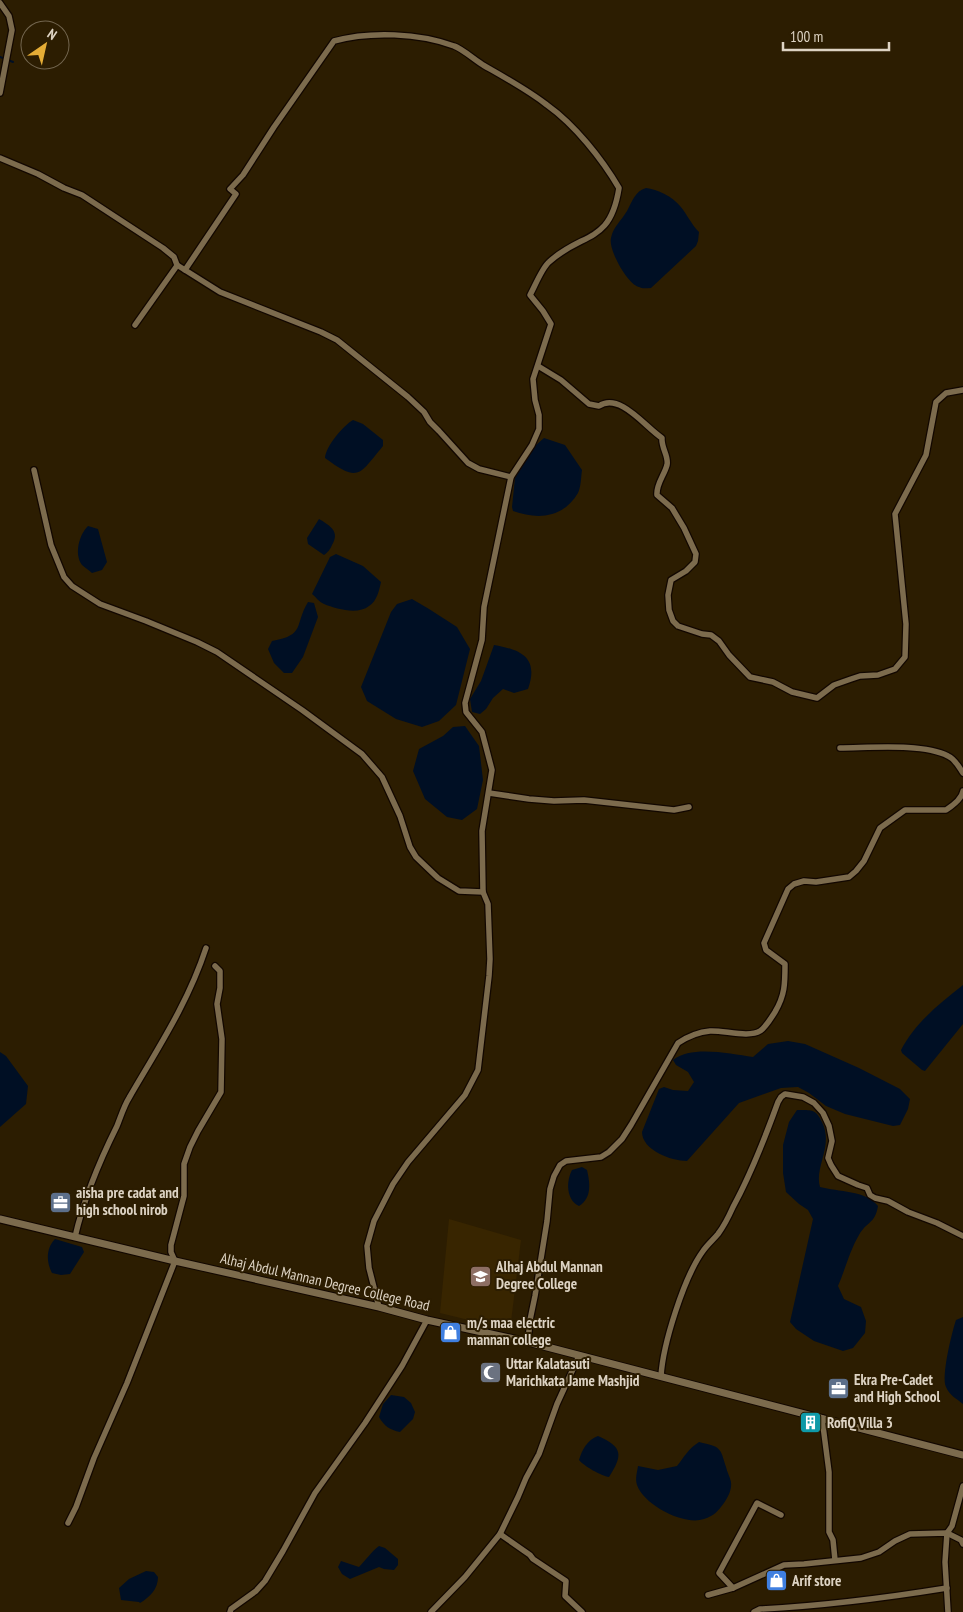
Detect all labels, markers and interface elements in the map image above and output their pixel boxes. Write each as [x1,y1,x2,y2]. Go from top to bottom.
north arrow [20,20,70,70]
scale bar [783,20,889,52]
text: N [44,25,60,44]
text: 100 m [790,27,823,46]
place label: aisha pre cadat and high school nirob [76,1183,179,1219]
office icon: aisha pre cadat and high school nirob [48,1190,72,1214]
street label: Alhaj Abdul Mannan Degree College Road [219,1248,432,1315]
place label: Alhaj Abdul Mannan Degree College [495,1257,603,1293]
school or university icon: Alhaj Abdul Mannan Degree College [468,1264,492,1288]
place label: m/s maa electric mannan college [467,1313,556,1349]
shop icon: m/s maa electric mannan college [439,1320,463,1344]
place label: Uttar Kalatasuti Marichkata Jame Mashjid [506,1354,640,1390]
mosque icon: Uttar Kalatasuti Marichkata Jame Mashjid [478,1361,502,1385]
place label: Ekra Pre-Cadet and High School [854,1370,940,1406]
office icon: Ekra Pre-Cadet and High School [826,1377,850,1401]
building icon: RofiQ Villa 3 [799,1411,823,1435]
place label: RofiQ Villa 3 [827,1413,893,1432]
shop icon: Arif store [764,1569,788,1593]
place label: Arif store [791,1571,841,1590]

